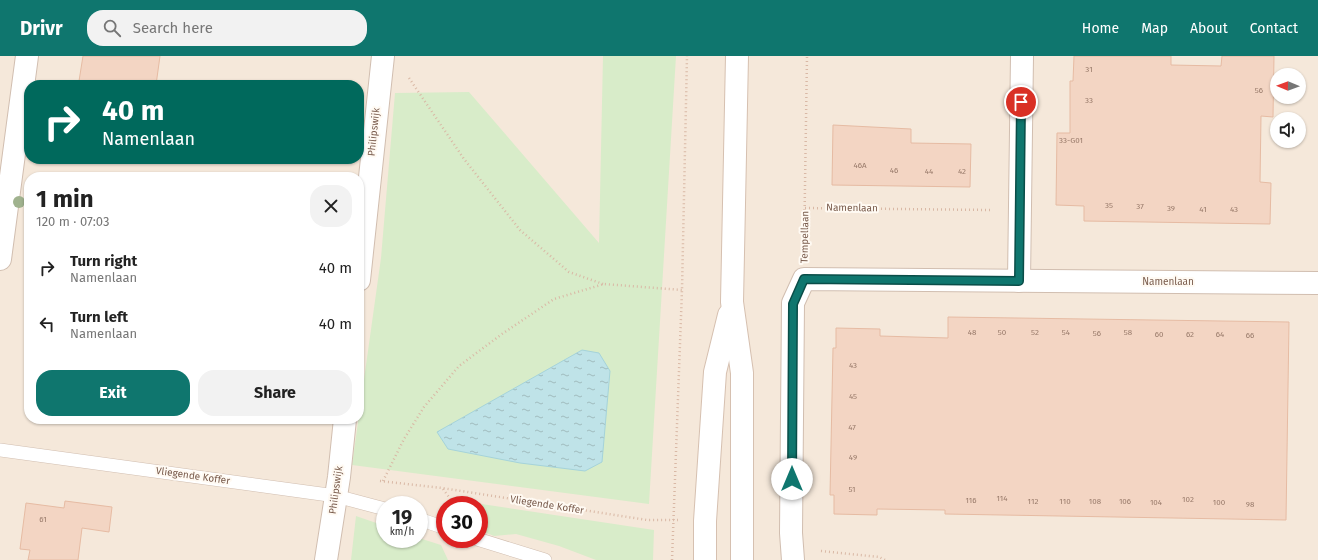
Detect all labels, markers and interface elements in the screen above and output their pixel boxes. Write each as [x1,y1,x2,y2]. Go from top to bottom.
search box [87,10,367,46]
text: Drivr [20,17,63,40]
icon: search [101,17,123,39]
text: Search here [133,19,213,37]
text: Home [1082,20,1119,37]
text: Map [1141,20,1168,37]
text: About [1190,20,1228,37]
text: Contact [1250,20,1298,37]
house number: 31 [1085,65,1093,74]
north arrow [1270,68,1306,104]
map controls [1270,68,1306,148]
pin [1004,85,1038,119]
house number: 56 [1255,86,1263,95]
icon: arrive [1010,91,1032,113]
text: 40 m [102,94,165,127]
icon: right [36,96,88,148]
house number: 33 [1085,96,1093,105]
street label: Philipswijk [365,106,383,157]
button: sound [1270,112,1306,148]
text: Namenlaan [102,128,195,150]
house number: 33-G01 [1059,136,1083,145]
house number: 46A [853,161,867,170]
house number: 46 [890,166,898,175]
house number: 44 [925,167,934,176]
house number: 42 [958,167,966,176]
text: 1 min [36,185,94,213]
button: close [310,185,352,227]
house number: 35 [1105,201,1113,210]
street label: Namenlaan [826,202,878,214]
house number: 37 [1136,202,1144,211]
house number: 39 [1167,204,1175,213]
house number: 41 [1199,205,1207,214]
house number: 43 [1230,205,1238,214]
street label: Tempellaan [799,211,811,263]
text: 120 m · 07:03 [36,214,109,229]
text: Turn right [70,252,137,270]
icon: right [36,257,58,279]
text: 40 m [319,259,352,277]
text: Namenlaan [70,270,137,285]
street label: Namenlaan [1142,276,1194,288]
text: Turn left [70,308,128,326]
icon: left [36,313,58,335]
text: 40 m [319,315,352,333]
text: Namenlaan [70,326,137,341]
house number: 48 [968,328,977,337]
house number: 50 [998,328,1007,337]
house number: 52 [1031,328,1039,337]
house number: 54 [1062,328,1071,337]
house number: 58 [1124,328,1133,337]
house number: 56 [1093,329,1101,338]
house number: 60 [1155,330,1164,339]
house number: 62 [1186,330,1194,339]
house number: 64 [1216,330,1225,339]
house number: 66 [1246,331,1254,340]
house number: 43 [849,361,857,370]
button: Exit [36,370,190,416]
button: Share [198,370,352,416]
house number: 45 [849,392,857,401]
house number: 47 [848,423,856,432]
house number: 49 [849,453,857,462]
position arrow [771,458,813,500]
street label: Philipswijk [327,464,345,515]
street label: Vliegende Koffer [155,465,231,487]
house number: 51 [848,485,856,494]
street label: Vliegende Koffer [509,493,585,517]
house number: 114 [996,494,1008,503]
house number: 102 [1182,495,1194,504]
speed limit sign: 30 [436,496,488,548]
house number: 116 [965,496,977,505]
house number: 112 [1028,497,1038,506]
house number: 110 [1059,497,1071,506]
house number: 108 [1089,497,1102,506]
house number: 106 [1119,497,1131,506]
house number: 104 [1150,498,1163,507]
house number: 100 [1213,498,1226,507]
house number: 98 [1246,500,1255,509]
text: 19 [392,505,412,529]
house number: 61 [39,515,47,524]
text: km/h [390,526,414,538]

